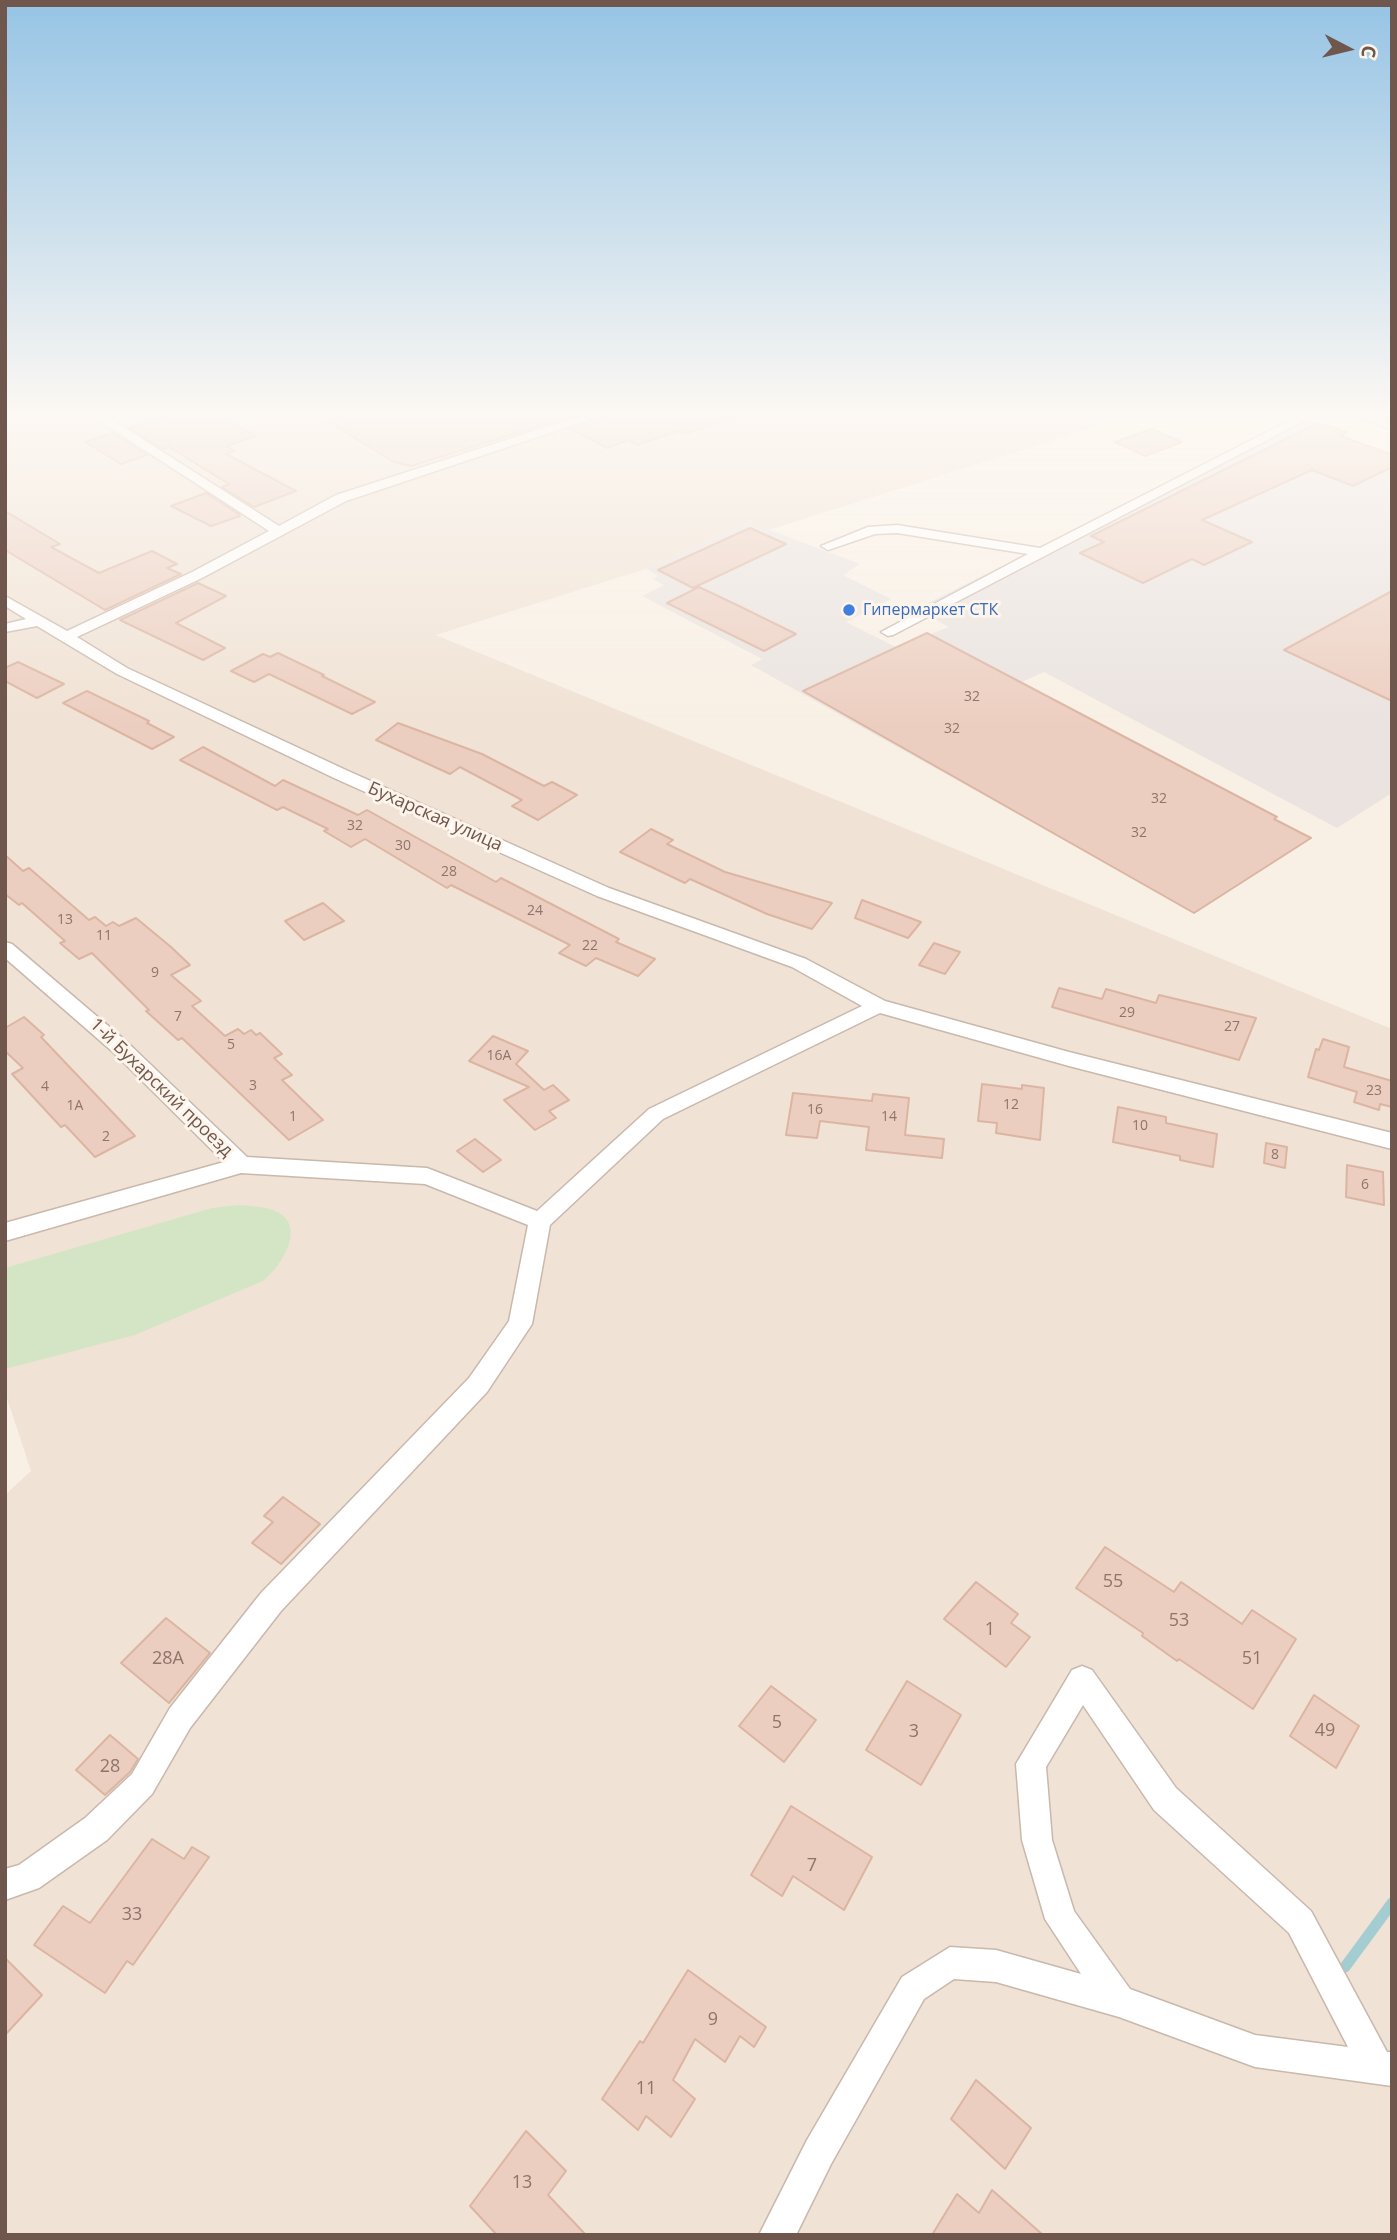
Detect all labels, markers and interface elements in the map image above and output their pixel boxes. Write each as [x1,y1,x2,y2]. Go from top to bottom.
north arrow [1313,14,1383,84]
text: С [1355,44,1382,59]
place label: Гипермаркет СТК [863,600,998,620]
marker: Гипермаркет СТК [841,602,857,618]
house number: 32 [964,689,980,705]
house number: 32 [944,721,960,737]
street label: Бухарская улица [364,778,506,856]
house number: 32 [1151,791,1167,807]
house number: 32 [347,818,363,834]
house number: 32 [1131,825,1147,841]
house number: 30 [395,838,411,854]
house number: 28 [441,864,457,880]
house number: 24 [527,903,543,919]
house number: 13 [57,912,73,928]
house number: 11 [96,928,112,944]
house number: 22 [582,938,598,954]
house number: 9 [151,965,159,981]
house number: 29 [1119,1005,1135,1021]
house number: 7 [174,1009,182,1025]
street label: 1-й Бухарский проезд [85,1014,237,1162]
house number: 27 [1224,1019,1240,1035]
house number: 5 [227,1037,235,1053]
house number: 16А [487,1048,511,1064]
house number: 3 [249,1078,257,1094]
house number: 4 [41,1079,49,1095]
house number: 23 [1366,1083,1382,1099]
house number: 12 [1003,1097,1019,1113]
house number: 1А [67,1098,83,1114]
house number: 16 [807,1102,823,1118]
house number: 1 [289,1109,297,1125]
house number: 14 [881,1109,897,1125]
house number: 10 [1132,1118,1148,1134]
house number: 2 [102,1129,110,1145]
house number: 8 [1271,1147,1279,1163]
house number: 6 [1361,1177,1369,1193]
house number: 55 [1103,1571,1123,1593]
house number: 53 [1169,1610,1189,1632]
house number: 1 [985,1619,995,1641]
house number: 28А [152,1648,184,1670]
house number: 51 [1242,1648,1262,1670]
house number: 5 [772,1712,782,1734]
house number: 49 [1315,1720,1335,1742]
house number: 3 [909,1721,919,1743]
house number: 28 [100,1756,120,1778]
house number: 7 [807,1855,817,1877]
house number: 33 [122,1904,142,1926]
house number: 9 [708,2009,718,2031]
house number: 11 [636,2078,656,2100]
house number: 13 [512,2172,532,2194]

